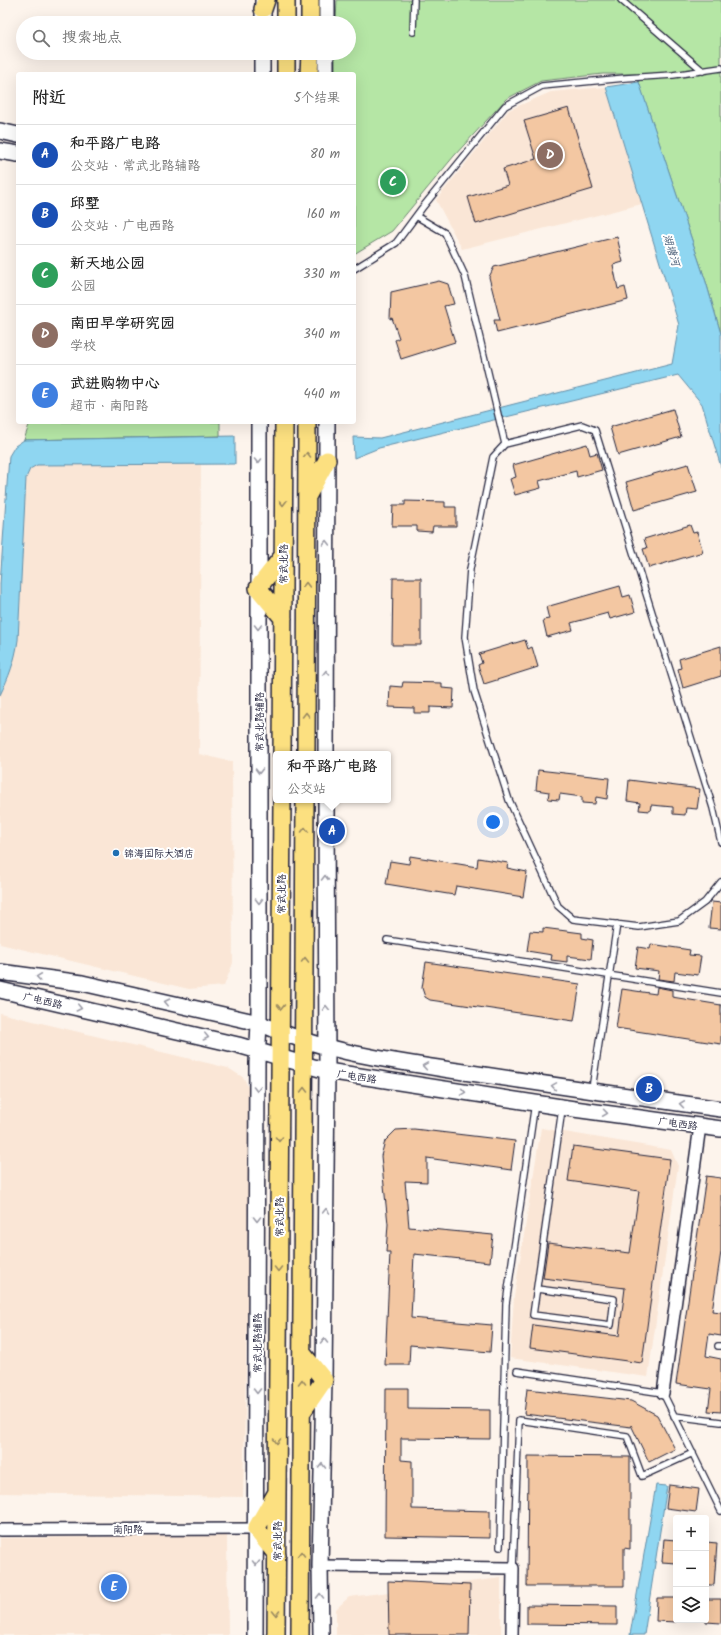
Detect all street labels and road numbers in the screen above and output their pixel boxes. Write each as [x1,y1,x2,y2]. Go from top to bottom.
street label: 常武北路 [276,544,292,584]
street label: 常武北路辅路 [252,692,268,752]
street label: 常武北路 [274,874,290,914]
street label: 广电西路 [21,989,64,1013]
street label: 广电西路 [336,1066,378,1088]
street label: 广电西路 [657,1113,699,1135]
street label: 常武北路 [272,1197,288,1237]
street label: 常武北路辅路 [250,1313,266,1373]
street label: 常武北路 [270,1521,286,1561]
street label: 南阳路 [113,1522,143,1538]

